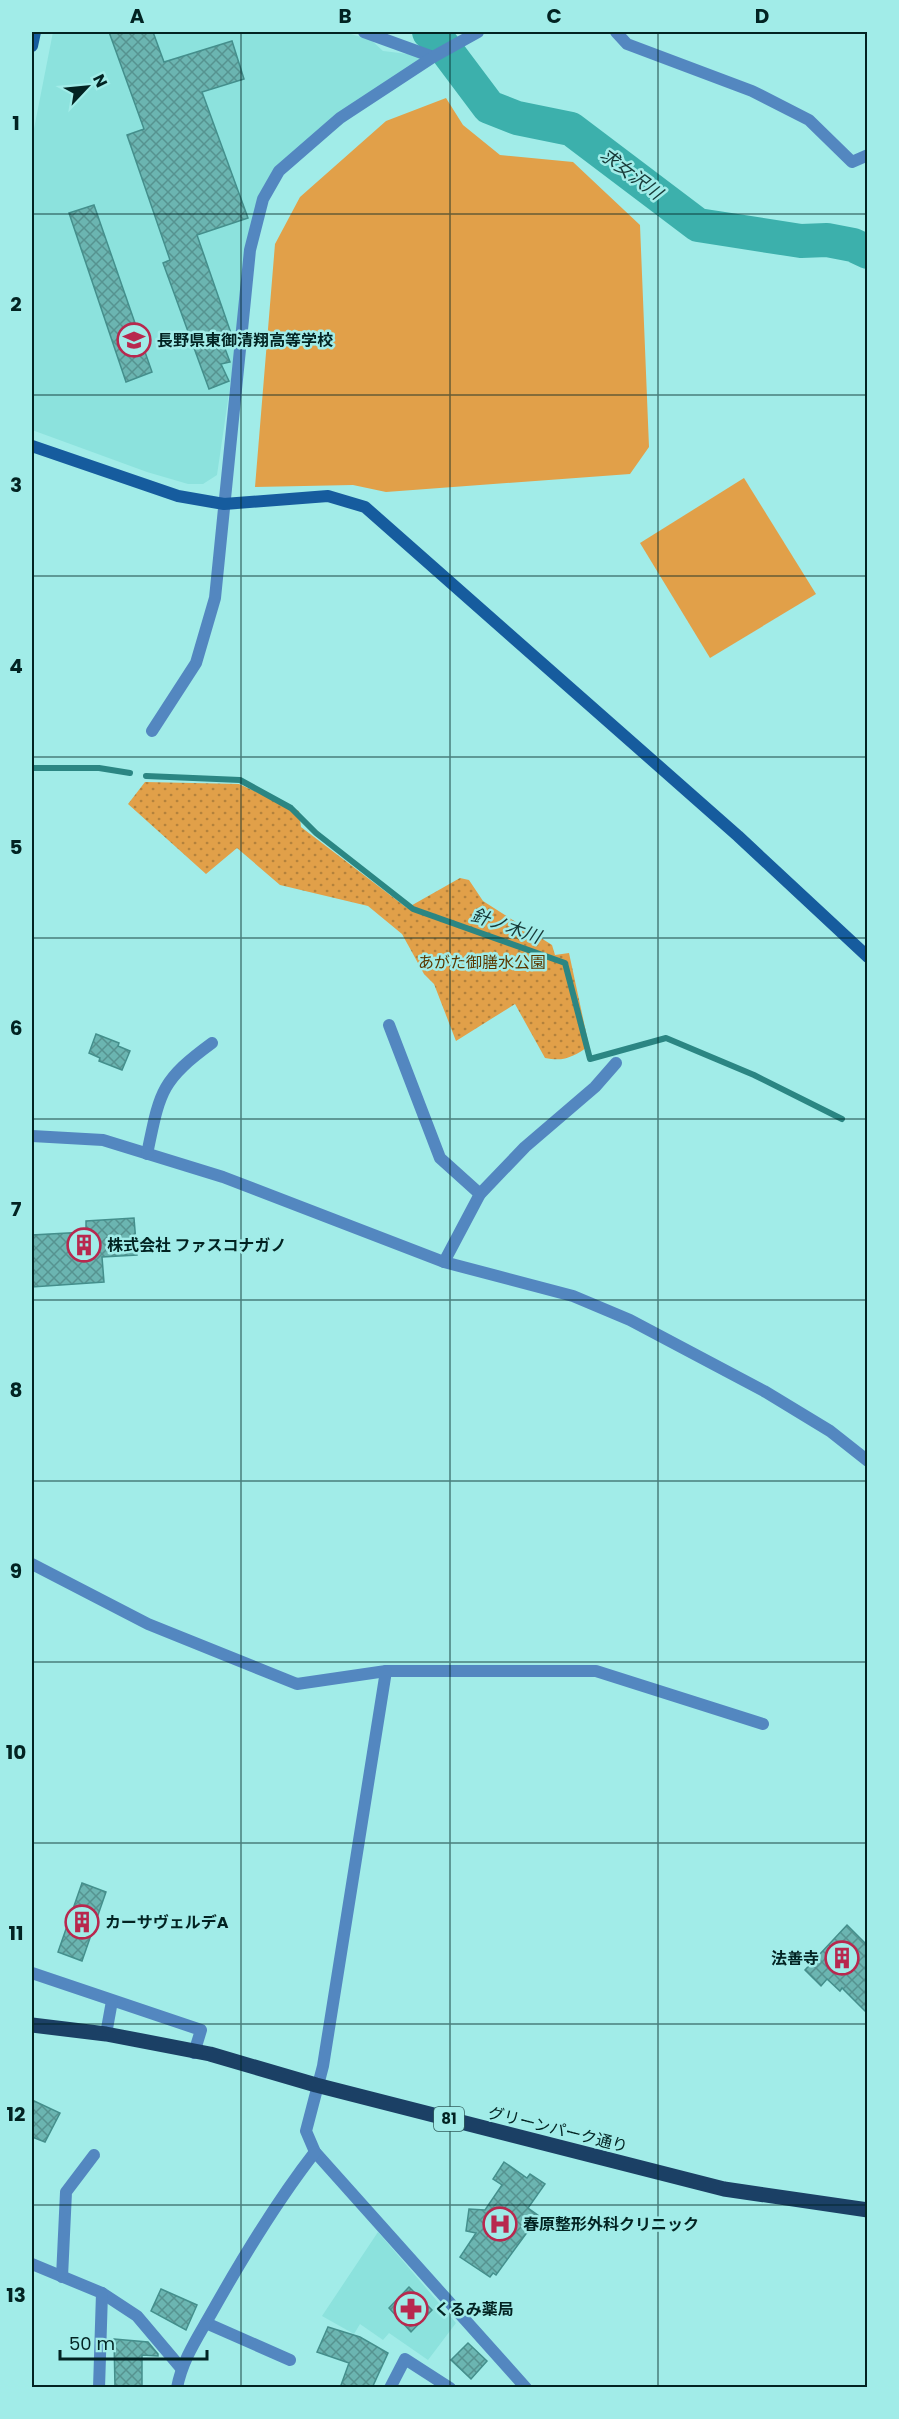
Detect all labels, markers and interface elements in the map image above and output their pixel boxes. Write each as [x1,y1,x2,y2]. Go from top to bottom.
text: A [130,2,145,30]
text: B [338,2,352,30]
text: C [546,2,562,30]
text: D [755,2,769,30]
north arrow [57,57,117,117]
text: N [87,70,113,91]
text: 1 [12,109,20,137]
water label: 求女沢川 [595,142,669,206]
text: 2 [10,290,22,318]
school or university icon: 長野県東御清翔高等学校 [116,322,152,358]
place label: 長野県東御清翔高等学校 [157,329,333,352]
text: 3 [10,471,22,499]
text: 4 [9,652,23,680]
text: 5 [10,833,23,861]
water label: 針ノ木川 [468,902,546,950]
park label: あがた御膳水公園 [418,951,546,974]
text: 6 [10,1014,22,1042]
text: 7 [11,1195,22,1223]
building icon: 株式会社 ファスコナガノ [66,1227,102,1263]
place label: 株式会社 ファスコナガノ [107,1234,286,1257]
text: 8 [10,1376,22,1404]
text: 9 [10,1557,22,1585]
text: 10 [6,1738,26,1766]
building icon: カーサヴェルデA [64,1904,100,1940]
place label: カーサヴェルデA [105,1911,229,1934]
text: 11 [8,1919,24,1947]
building icon: 法善寺 [824,1940,860,1976]
place label: 法善寺 [771,1947,819,1970]
text: 12 [7,2100,25,2128]
street label: グリーンパーク通り [486,2101,630,2158]
road number: 81 [434,2107,464,2131]
hospital icon: 春原整形外科クリニック [482,2206,518,2242]
place label: 春原整形外科クリニック [523,2213,699,2236]
text: 13 [6,2281,26,2309]
pharmacy icon: くるみ薬局 [393,2291,429,2327]
place label: くるみ薬局 [434,2298,514,2321]
scale bar [60,2323,207,2361]
text: 50 m [69,2331,115,2356]

